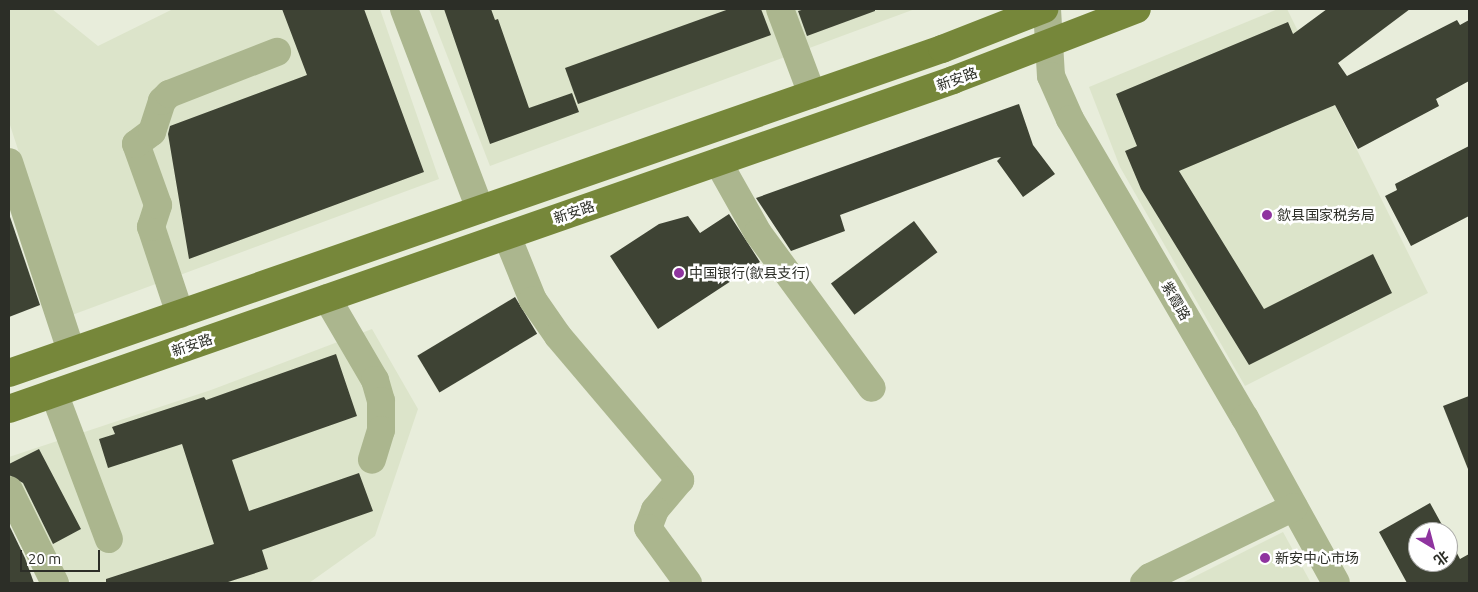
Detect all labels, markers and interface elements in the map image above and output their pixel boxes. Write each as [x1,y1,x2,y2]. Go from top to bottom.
street label: 新安路 [934,64,980,94]
street label: 新安路 [551,197,597,227]
place label: 歙县国家税务局 [1277,207,1375,223]
marker: 歙县国家税务局 [1261,209,1273,221]
place label: 中国银行(歙县支行) [689,265,810,281]
marker: 中国银行(歙县支行) [673,267,685,279]
street label: 紫霞路 [1158,279,1194,323]
street label: 新安路 [169,330,215,360]
north arrow [1408,522,1458,572]
scale bar [22,540,102,572]
text: 北 [1431,548,1452,569]
text: 20 m [28,550,61,567]
place label: 新安中心市场 [1275,550,1359,566]
marker: 新安中心市场 [1259,552,1271,564]

